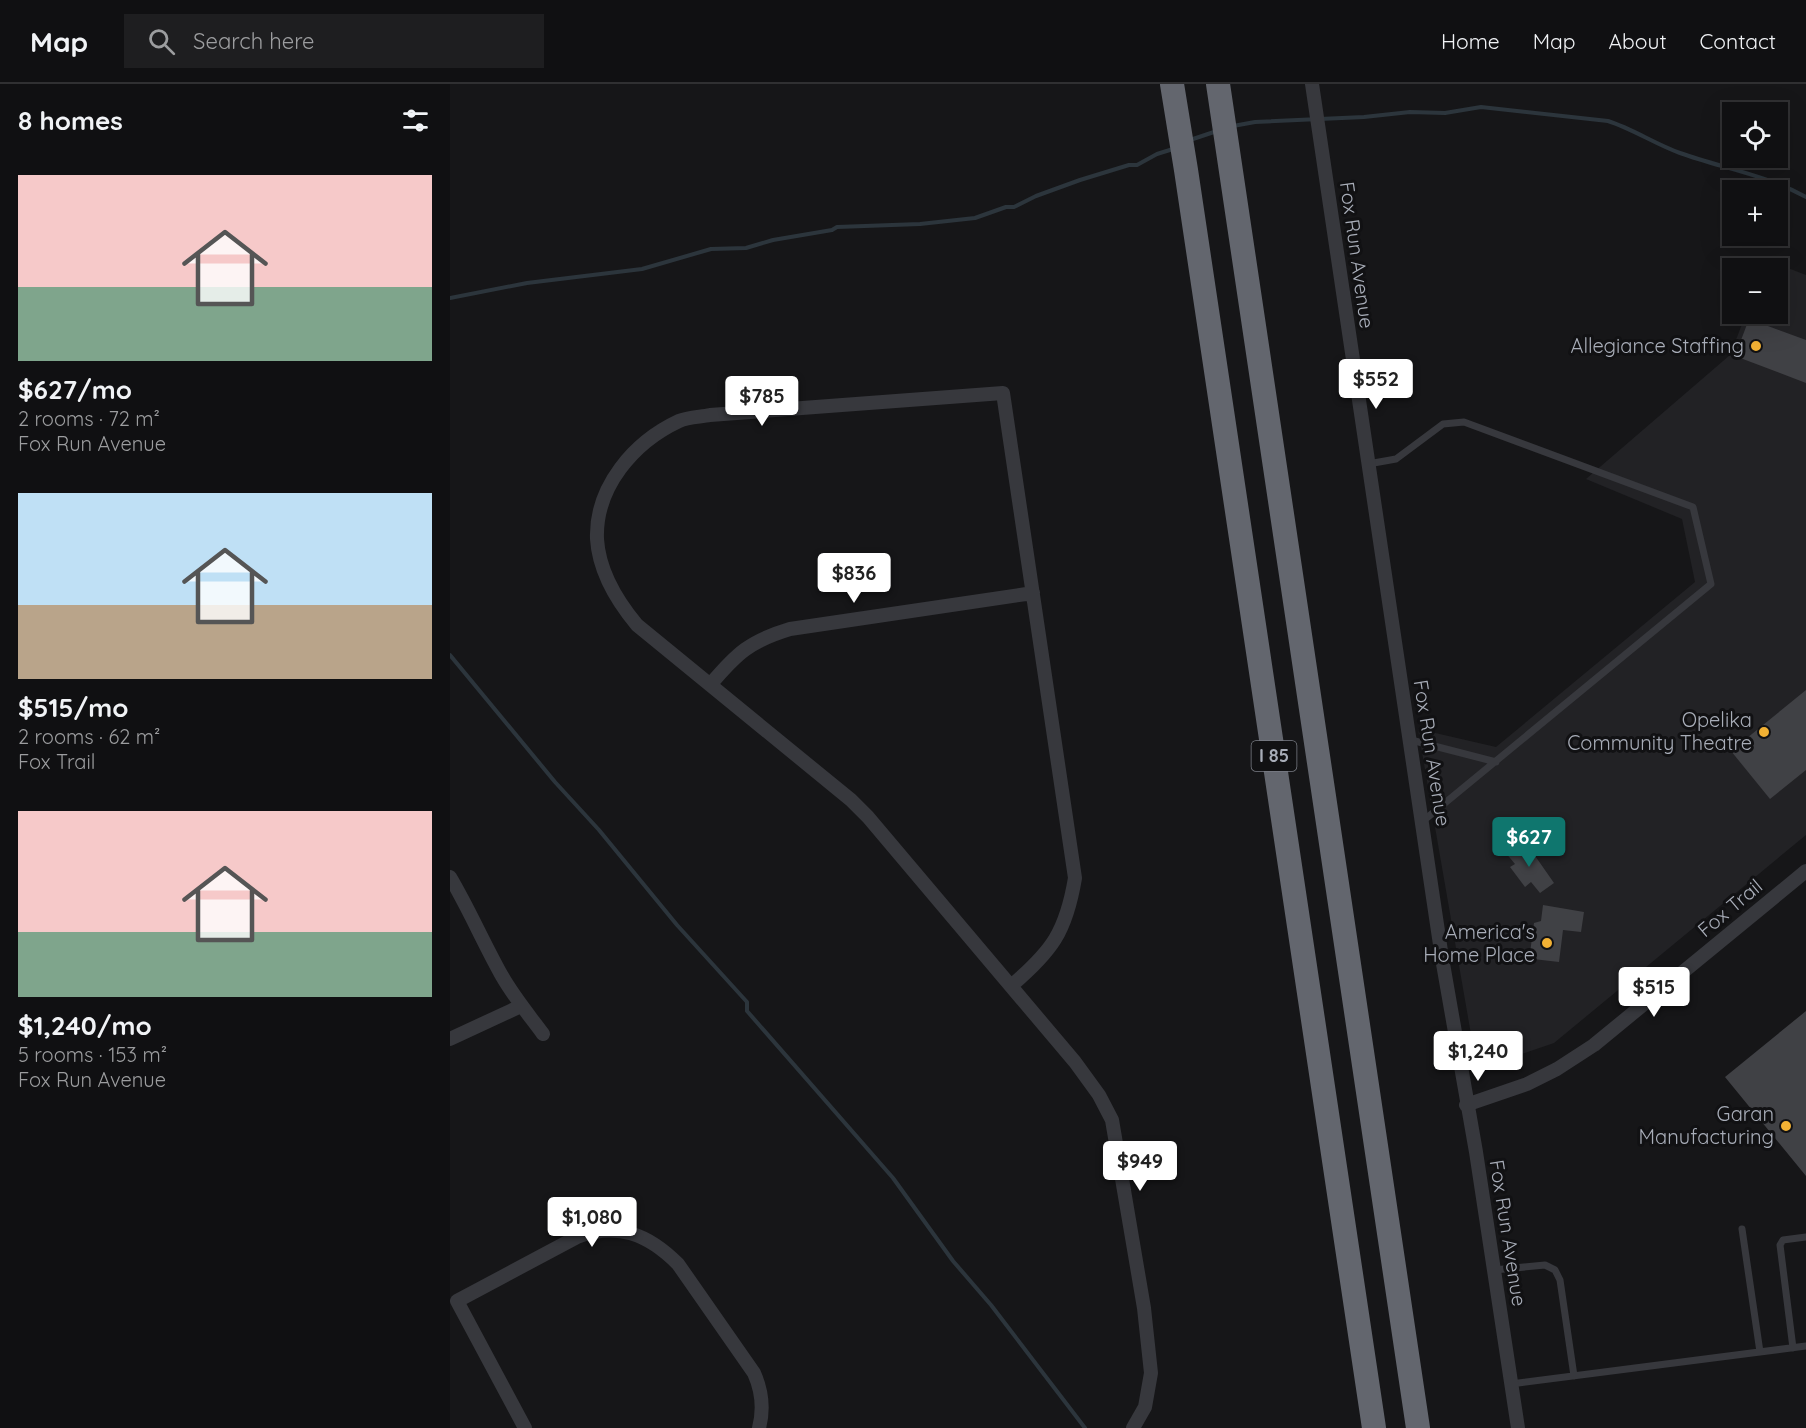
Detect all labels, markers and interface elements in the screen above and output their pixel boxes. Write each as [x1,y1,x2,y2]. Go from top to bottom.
search box [124,14,544,68]
text: Map [30,24,88,59]
icon: search [145,25,178,58]
text: Search here [193,27,315,55]
text: Home [1441,28,1500,54]
text: Map [1533,28,1576,54]
text: About [1609,28,1667,54]
text: Contact [1700,28,1776,54]
map controls [1722,102,1788,324]
button: locate [1722,102,1788,168]
text: 8 homes [18,104,123,137]
icon: filters [399,104,432,137]
street label: Fox Run Avenue [1335,180,1380,330]
button: + [1722,180,1788,246]
icon: home [171,214,279,322]
button: − [1722,258,1788,324]
place label: Allegiance Staffing [1570,333,1744,358]
marker: Allegiance Staffing [1749,339,1763,353]
pin: $552 [1340,359,1412,410]
text: $552 [1353,366,1399,391]
text: $627/mo [18,373,132,406]
pin: $785 [726,376,798,427]
text: $785 [739,383,785,408]
text: 2 rooms · 72 m² [18,406,160,431]
text: Fox Run Avenue [18,431,166,456]
icon: home [171,532,279,640]
pin: $836 [818,553,890,604]
text: $836 [832,560,876,585]
street label: Fox Run Avenue [1409,678,1456,828]
text: $515/mo [18,691,129,724]
place label: Opelika Community Theatre [1567,707,1752,755]
text: 2 rooms · 62 m² [18,724,160,749]
marker: Opelika Community Theatre [1757,725,1771,739]
road number: I 85 [1252,741,1296,771]
text: Fox Trail [18,749,95,774]
pin: $627 [1493,817,1565,868]
text: $627 [1506,824,1552,849]
icon: home [171,850,279,958]
street label: Fox Trail [1692,873,1767,942]
place label: America's Home Place [1423,919,1535,967]
marker: America's Home Place [1540,936,1554,950]
pin: $515 [1618,967,1690,1018]
text: $515 [1633,974,1675,999]
text: $1,240/mo [18,1009,152,1042]
pin: $1,240 [1429,1031,1527,1082]
text: $1,240 [1448,1038,1508,1063]
text: 5 rooms · 153 m² [18,1042,167,1067]
text: Fox Run Avenue [18,1067,166,1092]
place label: Garan Manufacturing [1639,1101,1774,1149]
marker: Garan Manufacturing [1779,1119,1793,1133]
pin: $949 [1104,1141,1176,1192]
text: $949 [1117,1148,1163,1173]
street label: Fox Run Avenue [1485,1158,1532,1308]
pin: $1,080 [543,1197,641,1248]
text: $1,080 [562,1204,622,1229]

